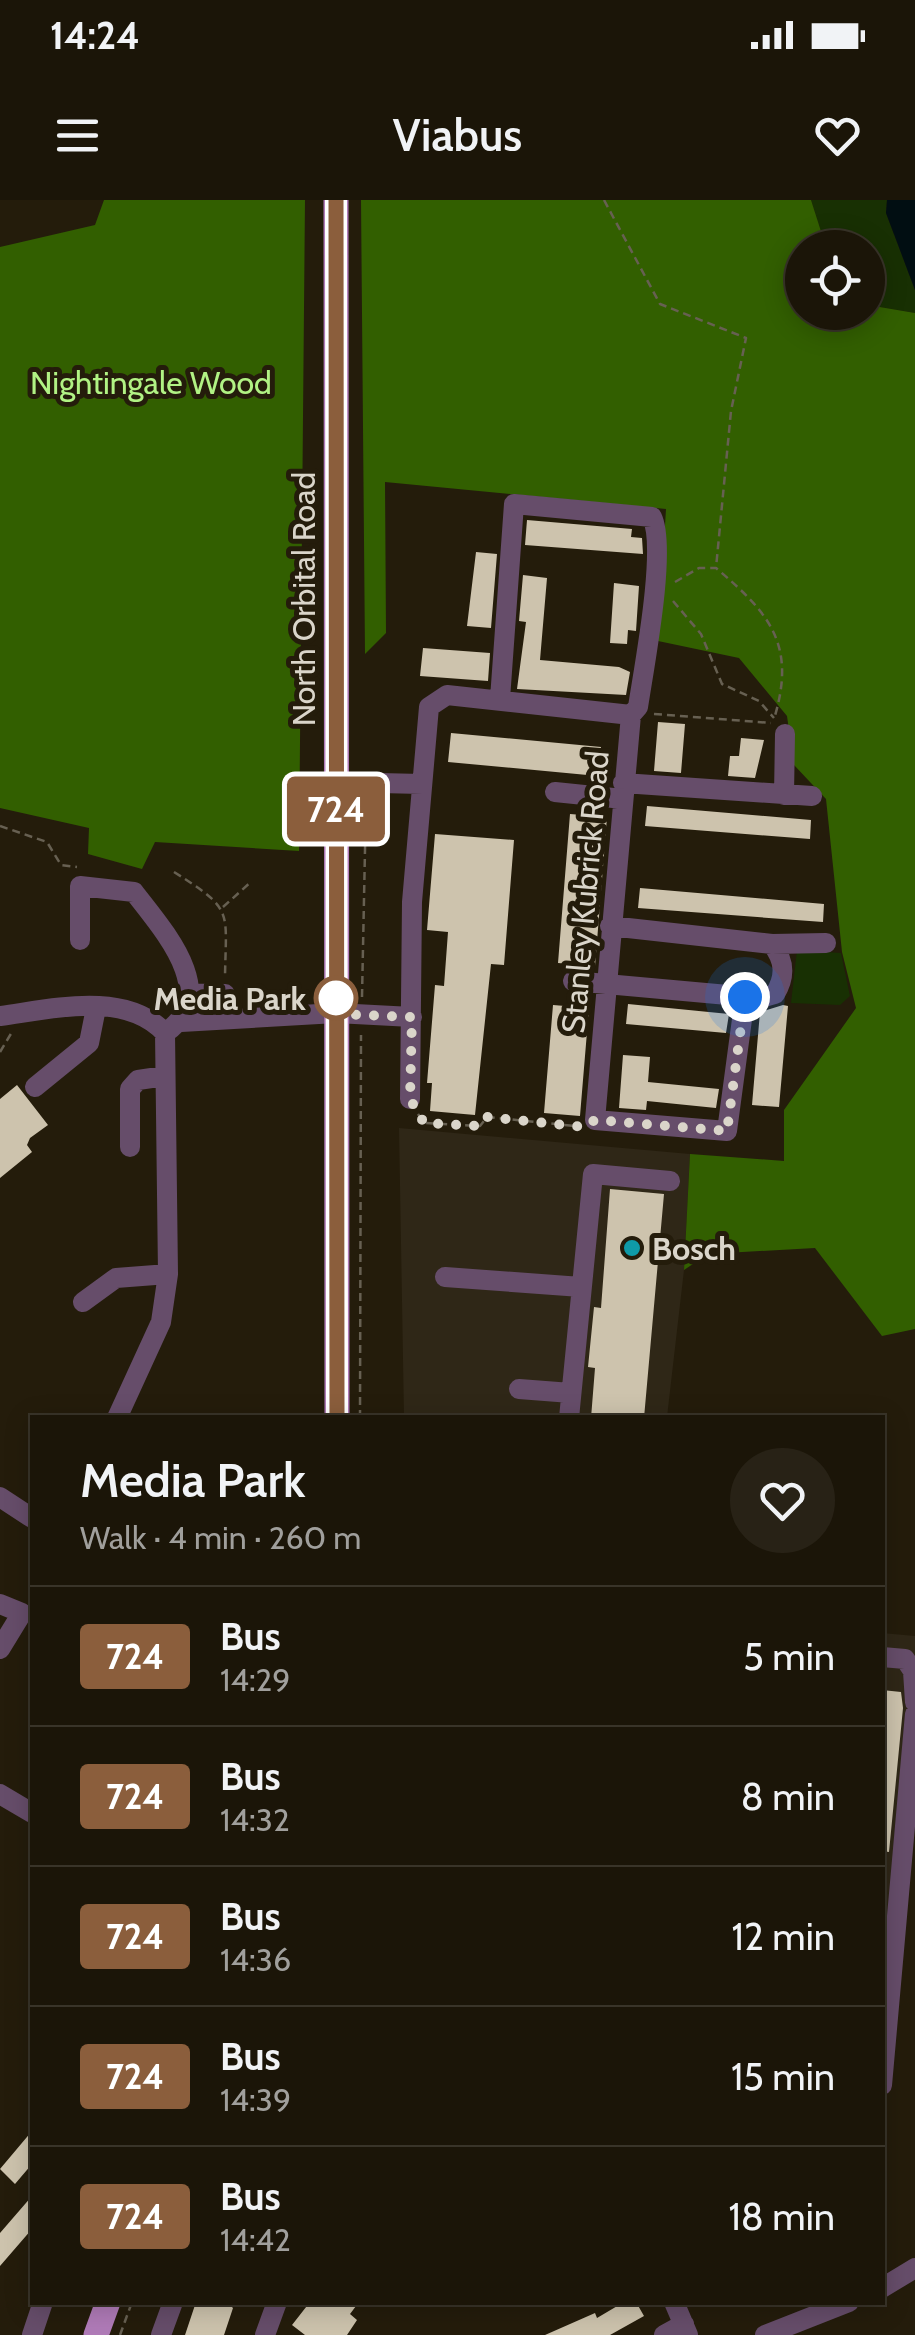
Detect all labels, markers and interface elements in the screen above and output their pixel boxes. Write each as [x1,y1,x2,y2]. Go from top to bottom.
text: 14:24 [50,12,140,59]
icon: menu [50,108,105,163]
text: Viabus [393,108,522,162]
icon: heart [810,108,865,163]
map controls [785,230,885,330]
button: locate [785,230,885,330]
park label: Nightingale Wood [30,363,272,402]
street label: North Orbital Road [284,472,323,726]
street label: Stanley Kubrick Road [553,749,617,1035]
line badge: 724 [278,776,394,842]
text: 724 [307,788,365,831]
your location [720,972,770,1022]
marker: Media Park [315,977,357,1019]
place label: Media Park [154,979,306,1018]
place label: Bosch [652,1229,736,1268]
marker: Bosch [621,1237,643,1259]
button: heart [730,1448,835,1553]
text: Media Park [80,1451,306,1509]
text: Walk · 4 min · 260 m [80,1518,361,1557]
text: Bus [220,1613,281,1660]
text: 5 min [743,1633,835,1680]
text: 724 [106,1635,164,1678]
text: 14:29 [220,1660,291,1699]
text: Bus [220,1753,281,1800]
text: 8 min [741,1773,835,1820]
text: 724 [106,1775,164,1818]
text: 14:32 [220,1800,290,1839]
text: Bus [220,1893,281,1940]
text: 12 min [732,1913,835,1960]
text: 724 [106,1915,164,1958]
text: 14:36 [220,1940,291,1979]
text: Bus [220,2033,281,2080]
text: 15 min [731,2053,835,2100]
text: 724 [106,2055,164,2098]
text: 14:39 [220,2080,291,2119]
text: Bus [220,2173,281,2220]
text: 18 min [728,2193,835,2240]
text: 724 [106,2195,164,2238]
text: 14:42 [220,2220,291,2259]

